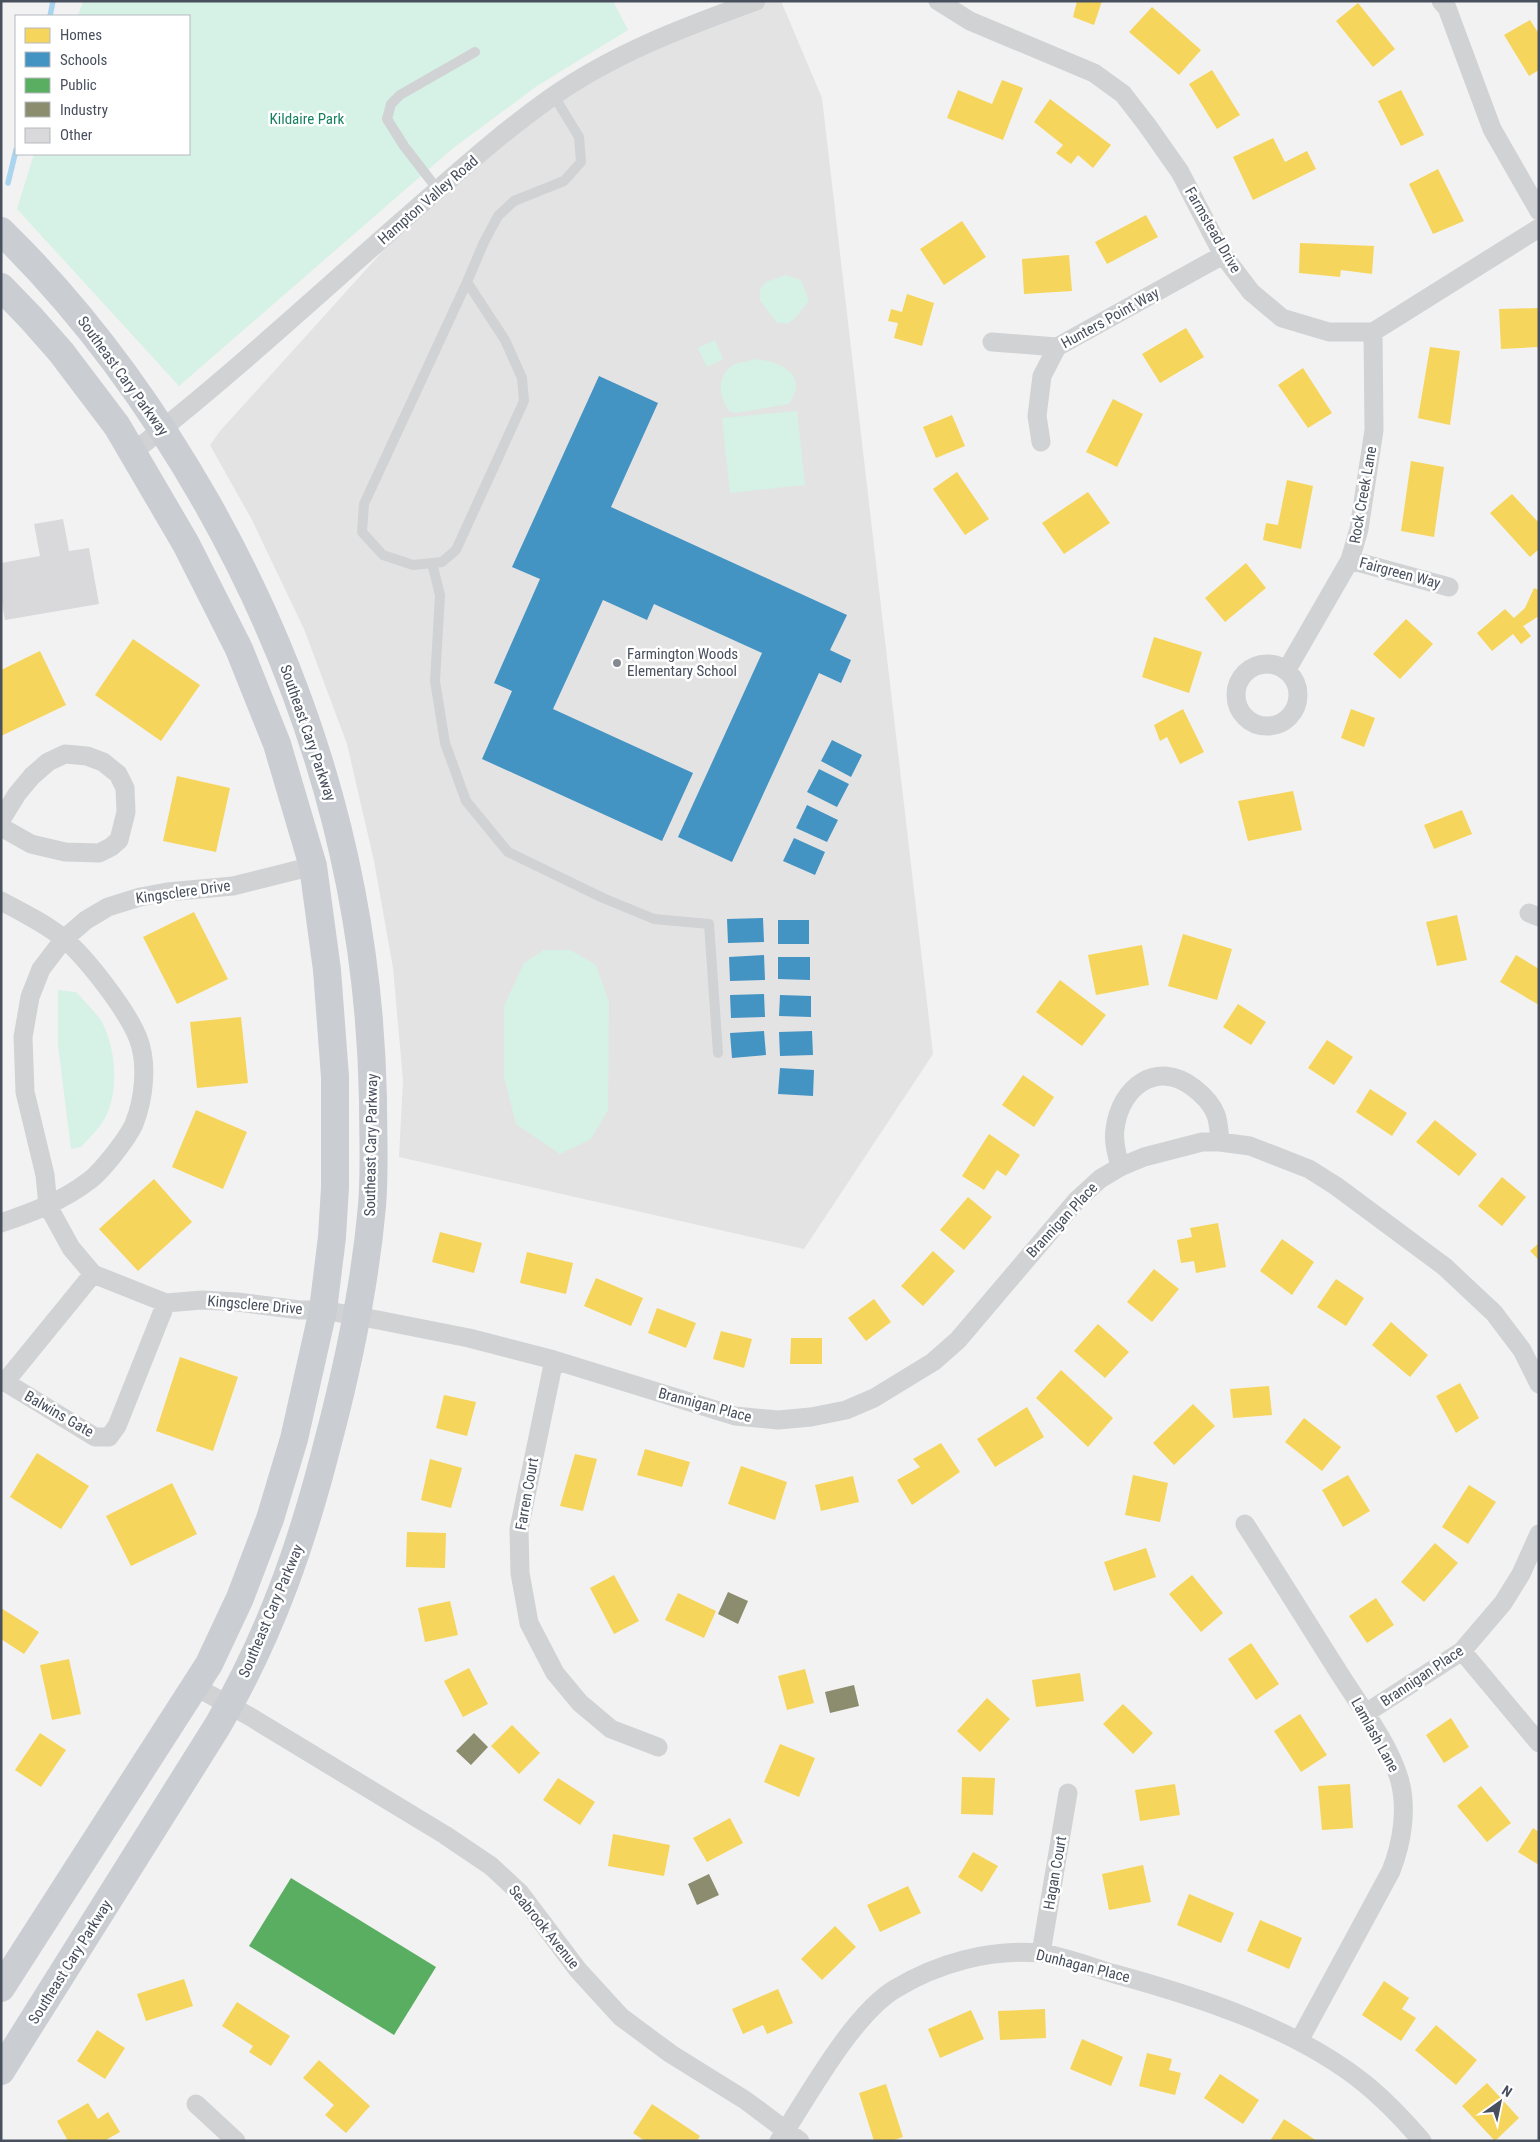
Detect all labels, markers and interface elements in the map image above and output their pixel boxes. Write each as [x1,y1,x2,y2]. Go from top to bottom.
legend [15,15,190,155]
text: Homes [60,26,102,44]
text: Schools [60,51,107,69]
text: Public [60,76,97,94]
text: Industry [60,101,108,119]
park label: Kildaire Park [270,110,345,128]
text: Other [60,126,93,144]
street label: Hampton Valley Road [374,152,482,248]
street label: Farmstead Drive [1181,184,1245,276]
street label: Hunters Point Way [1058,284,1162,352]
street label: Southeast Cary Parkway [74,313,172,439]
street label: Rock Creek Lane [1346,445,1380,545]
street label: Fairgreen Way [1358,554,1442,592]
place label: Farmington Woods Elementary School [627,645,738,680]
marker: Farmington Woods Elementary School [611,657,623,669]
street label: Southeast Cary Parkway [276,662,340,804]
street label: Kingsclere Drive [135,876,231,908]
street label: Southeast Cary Parkway [361,1073,381,1217]
street label: Brannigan Place [1023,1179,1101,1261]
street label: Kingsclere Drive [207,1292,303,1318]
street label: Brannigan Place [656,1384,754,1426]
street label: Balwins Gate [21,1387,97,1441]
street label: Farren Court [512,1456,542,1532]
street label: Southeast Cary Parkway [235,1542,307,1680]
street label: Brannigan Place [1377,1642,1467,1710]
street label: Lamlash Lane [1347,1695,1403,1775]
street label: Hagan Court [1040,1835,1070,1911]
street label: Seabrook Avenue [505,1882,583,1972]
street label: Southeast Cary Parkway [24,1897,116,2027]
street label: Dunhagan Place [1034,1946,1132,1986]
north arrow [1475,2077,1525,2127]
text: N [1499,2082,1515,2100]

